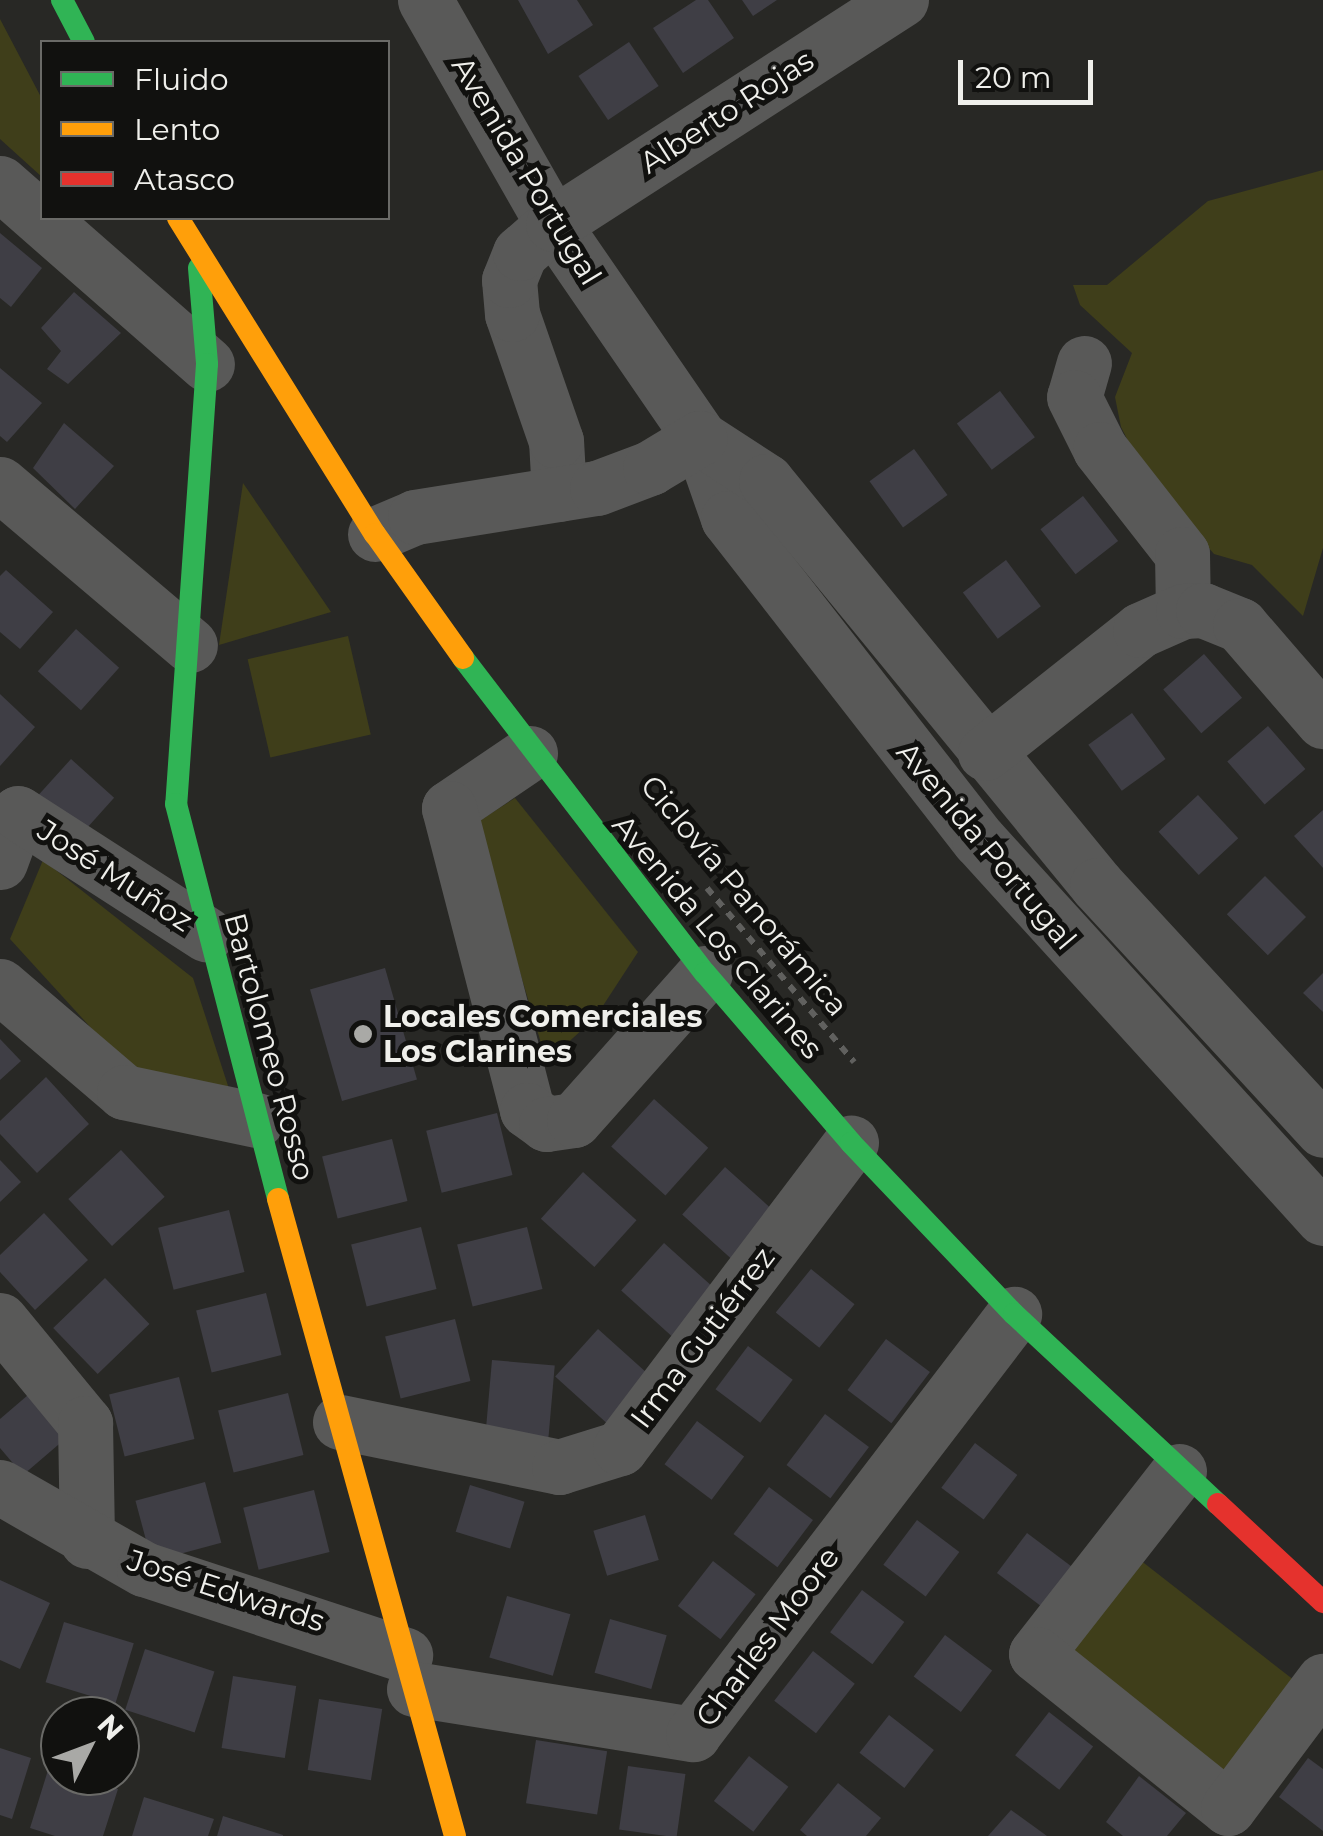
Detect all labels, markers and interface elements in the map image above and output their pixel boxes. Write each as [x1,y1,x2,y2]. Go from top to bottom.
legend [40,40,390,220]
scale bar [963,40,1098,102]
street label: Alberto Rojas [633,43,821,181]
street label: Avenida Portugal [444,50,608,292]
text: 20 m [975,59,1052,96]
text: Fluido [134,61,228,98]
text: Lento [134,111,220,148]
text: Atasco [134,161,235,198]
street label: Avenida Portugal [889,735,1083,957]
street label: Ciclovía Panorámica [633,768,855,1024]
street label: Avenida Los Clarines [604,808,830,1066]
street label: José Muñoz [31,813,199,939]
street label: Bartolomeo Rosso [216,909,322,1185]
place label: Locales Comerciales Los Clarines [383,999,702,1070]
marker: Locales Comerciales Los Clarines [352,1023,374,1045]
street label: Irma Gutiérrez [623,1241,783,1435]
street label: Charles Moore [689,1540,847,1734]
street label: José Edwards [123,1542,329,1640]
north arrow [40,1696,140,1796]
text: N [91,1707,131,1747]

